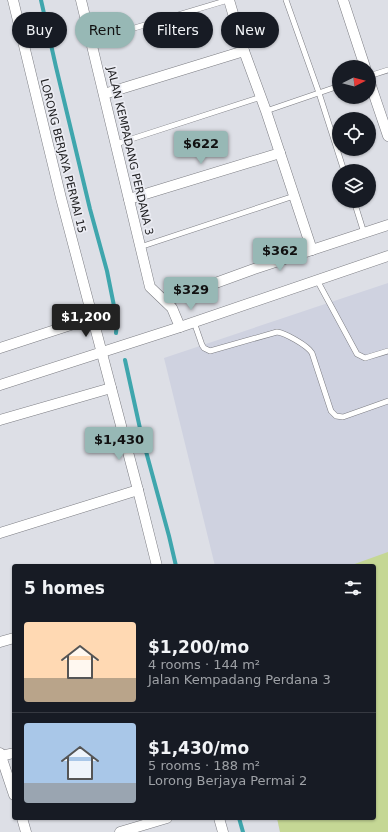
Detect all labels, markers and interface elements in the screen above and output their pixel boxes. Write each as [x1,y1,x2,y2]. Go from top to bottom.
chip: Buy [12,12,67,48]
chip: Rent [75,12,135,48]
chip: Filters [143,12,213,48]
chip: New [221,12,279,48]
north arrow [332,60,376,104]
map controls [332,60,376,208]
street label: JALAN KEMPADANG PERDANA 3 [104,64,156,237]
street label: LORONG BERJAYA PERMAI 15 [37,77,89,235]
button: locate [332,112,376,156]
pin: $622 [177,131,225,165]
text: $622 [183,136,219,151]
button: layers [332,164,376,208]
pin: $362 [256,238,304,272]
text: $362 [262,243,298,258]
pin: $329 [167,277,215,311]
text: $329 [173,282,209,297]
pin: $1,200 [53,304,119,338]
text: $1,200 [61,309,111,324]
pin: $1,430 [86,427,152,461]
text: $1,430 [94,432,144,447]
icon: filters [342,577,364,599]
text: 5 homes [24,578,105,598]
text: $1,200/mo [148,637,249,657]
icon: home [56,638,104,686]
text: 4 rooms · 144 m² [148,657,260,672]
text: Jalan Kempadang Perdana 3 [148,672,331,687]
text: $1,430/mo [148,738,249,758]
icon: home [56,739,104,787]
text: 5 rooms · 188 m² [148,758,260,773]
text: Lorong Berjaya Permai 2 [148,773,307,788]

